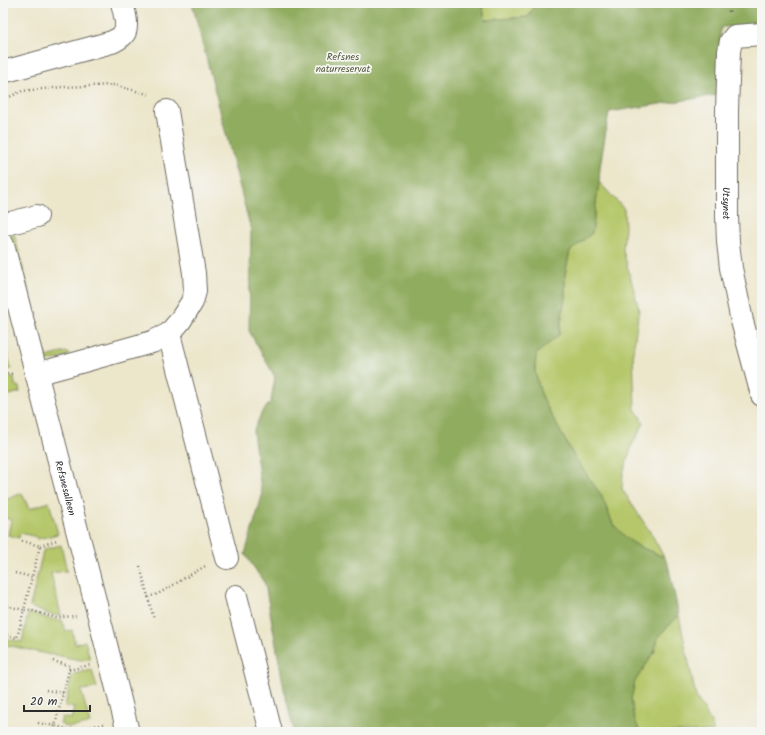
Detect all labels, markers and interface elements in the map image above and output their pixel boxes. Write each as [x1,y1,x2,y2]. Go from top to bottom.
park label: Refsnes naturreservat [316,49,370,77]
street label: Utsynet [718,187,734,220]
street label: Refsnesalleen [50,459,80,518]
scale bar [24,687,90,713]
text: 20 m [30,692,58,711]

